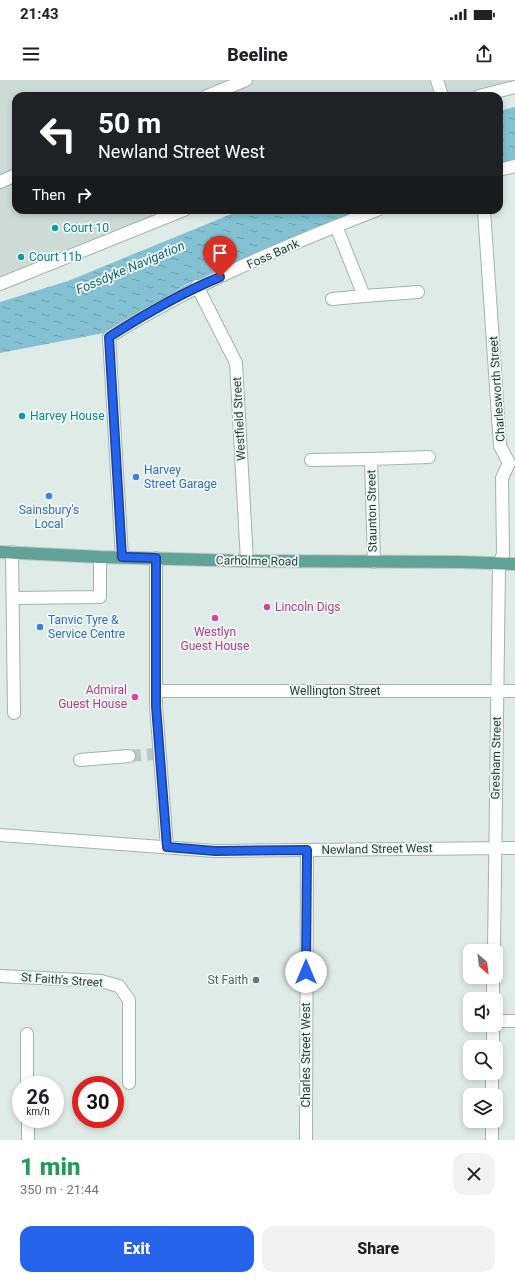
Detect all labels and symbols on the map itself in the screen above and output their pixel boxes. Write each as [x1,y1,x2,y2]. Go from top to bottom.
place label: Court 10 [63,221,109,235]
marker: Court 10 [50,223,60,233]
pin [203,236,237,277]
street label: Foss Bank [245,236,302,272]
water label: Fossdyke Navigation [74,238,187,297]
place label: Court 11b [29,250,82,264]
marker: Court 11b [16,252,26,262]
street label: Charlesworth Street [486,336,508,442]
street label: Westfield Street [230,376,248,461]
place label: Harvey House [30,409,105,423]
marker: Harvey House [17,411,27,421]
place label: Harvey Street Garage [144,463,217,491]
street label: Staunton Street [364,469,380,552]
marker: Harvey Street Garage [131,472,141,482]
marker: Sainsbury's Local [44,491,54,501]
place label: Sainsbury's Local [19,503,79,531]
street label: Carholme Road [216,553,298,569]
place label: Lincoln Digs [275,600,340,614]
marker: Lincoln Digs [262,602,272,612]
place label: Tanvic Tyre & Service Centre [48,613,125,641]
marker: Westlyn Guest House [210,613,220,623]
marker: Tanvic Tyre & Service Centre [35,622,45,632]
place label: Westlyn Guest House [181,625,249,653]
place label: Admiral Guest House [58,683,127,711]
street label: Wellington Street [290,684,380,698]
marker: Admiral Guest House [130,692,140,702]
street label: Gresham Street [488,716,504,800]
street label: Newland Street West [321,841,433,857]
north arrow [463,944,503,984]
position arrow [285,951,327,993]
street label: St Faith's Street [20,970,104,990]
place label: St Faith [208,973,248,987]
marker: St Faith [251,975,261,985]
street label: Charles Street West [299,1002,313,1108]
speed limit sign: 30 [72,1076,124,1128]

